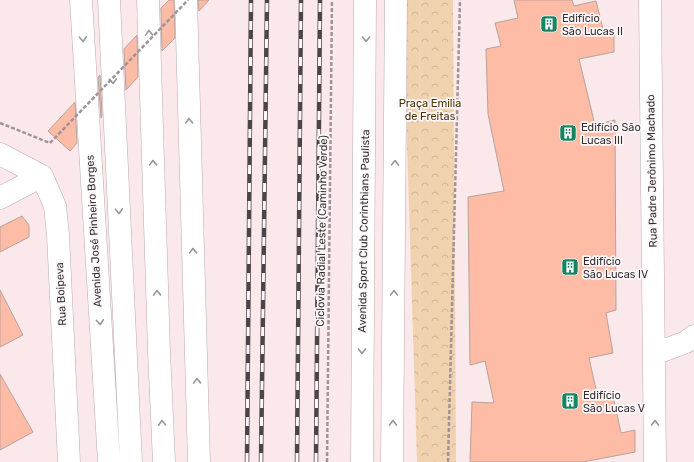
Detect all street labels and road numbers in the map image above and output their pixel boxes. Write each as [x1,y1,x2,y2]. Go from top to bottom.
street label: Rua Padre Jerônimo Machado [644,94,660,248]
street label: Avenida Sport Club Corinthians Paulista [356,129,372,333]
street label: Ciclovia Radial Leste (Caminho Verde) [314,135,330,327]
street label: Avenida José Pinheiro Borges [83,154,104,308]
street label: Rua Boipeva [53,262,69,326]

